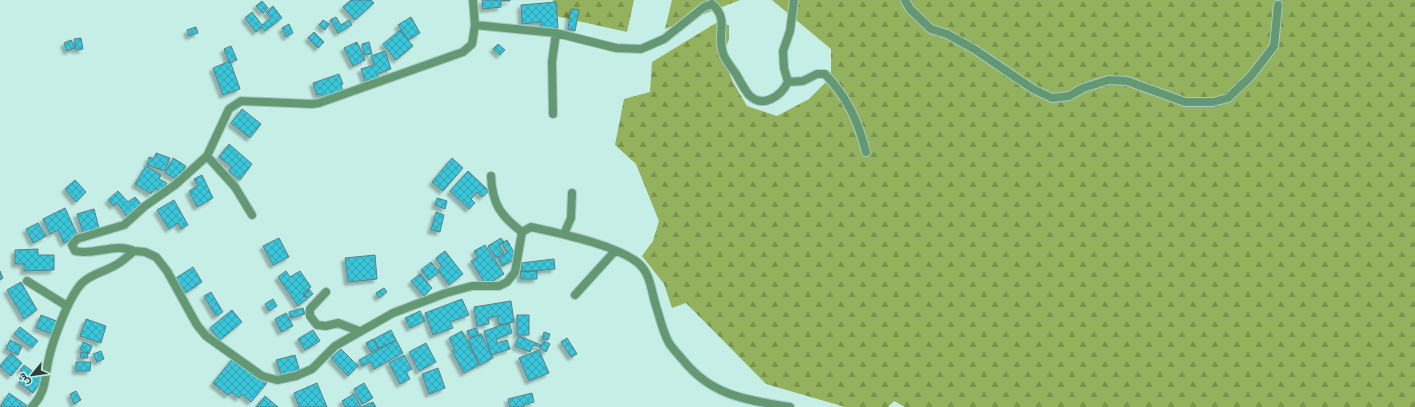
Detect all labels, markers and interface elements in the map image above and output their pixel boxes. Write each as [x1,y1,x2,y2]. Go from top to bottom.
north arrow [12,355,52,395]
text: ش [13,370,34,390]

